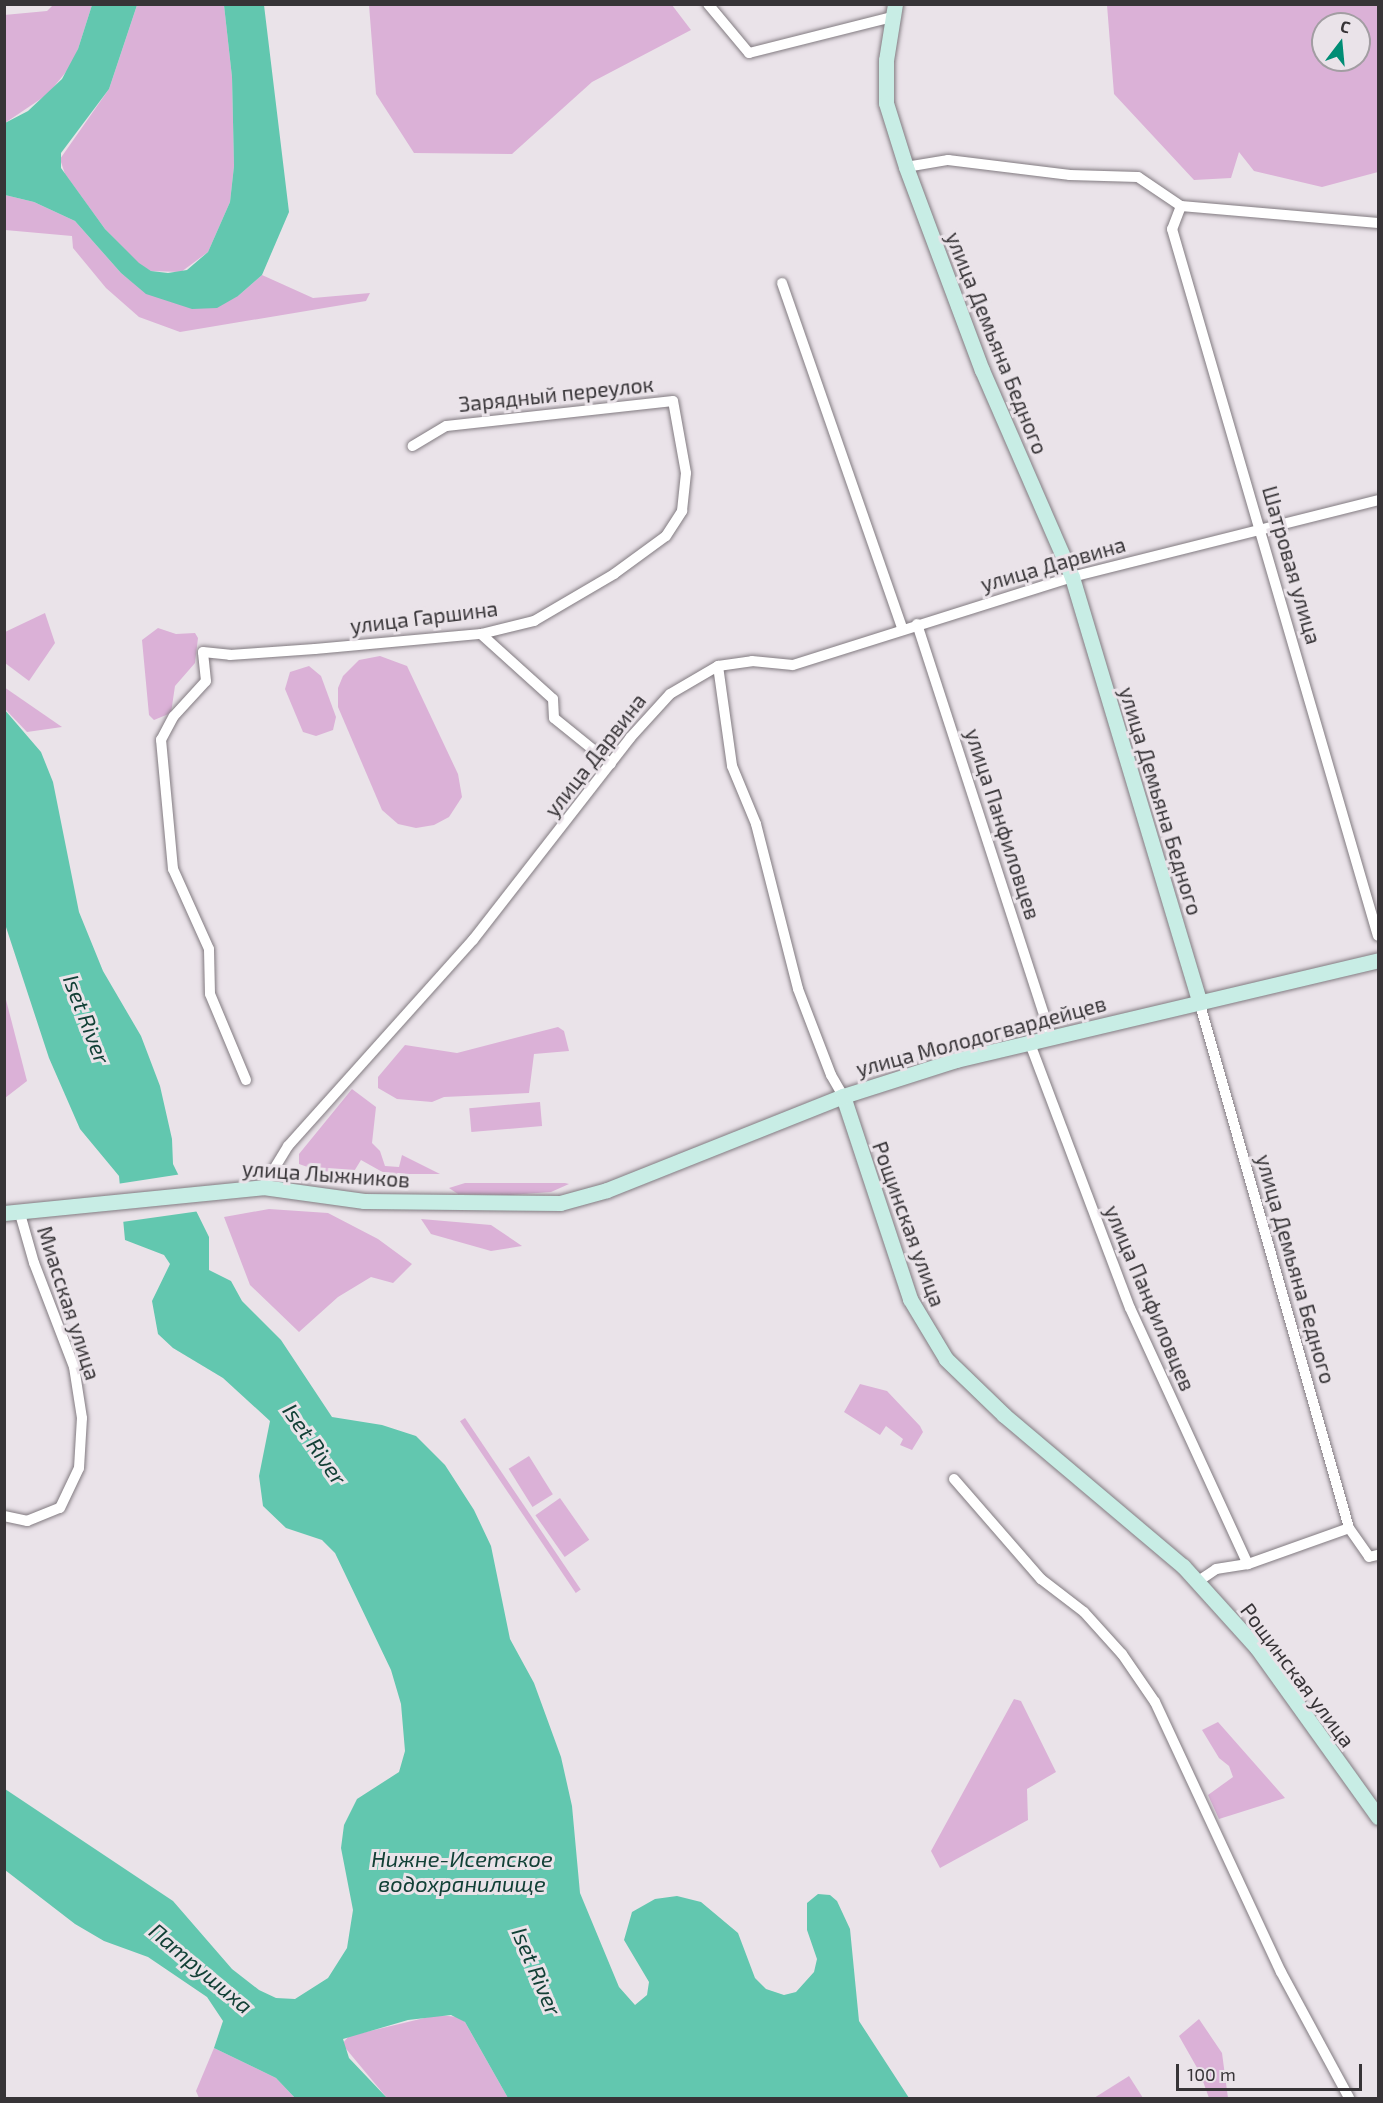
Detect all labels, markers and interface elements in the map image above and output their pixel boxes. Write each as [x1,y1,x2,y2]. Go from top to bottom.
north arrow [1311,12,1371,72]
text: С [1338,16,1353,37]
street label: улица Демьяна Бедного [941,228,1053,458]
street label: Зарядный переулок [457,371,655,417]
street label: Шатровая улица [1257,483,1327,647]
street label: улица Дарвина [978,531,1128,597]
street label: улица Гаршина [349,595,499,639]
street label: улица Демьяна Бедного [1114,684,1208,918]
street label: улица Дарвина [539,688,651,822]
street label: улица Панфиловцев [960,725,1046,923]
water label: Iset River [58,971,116,1067]
street label: улица Молодогвардейцев [853,990,1109,1082]
street label: Рощинская улица [867,1138,951,1310]
street label: улица Демьяна Бедного [1251,1151,1341,1387]
street label: улица Лыжников [241,1156,411,1192]
street label: улица Панфиловцев [1099,1201,1201,1395]
street label: Миасская улица [32,1223,106,1383]
water label: Iset River [277,1398,353,1490]
street label: Рощинская улица [1236,1598,1360,1752]
water label: Нижне-Исетское водохранилище [371,1845,553,1897]
water label: Патрушиха [144,1917,258,2019]
water label: Iset River [507,1923,567,2019]
scale bar [1179,2052,1365,2090]
text: 100 m [1187,2063,1236,2085]

